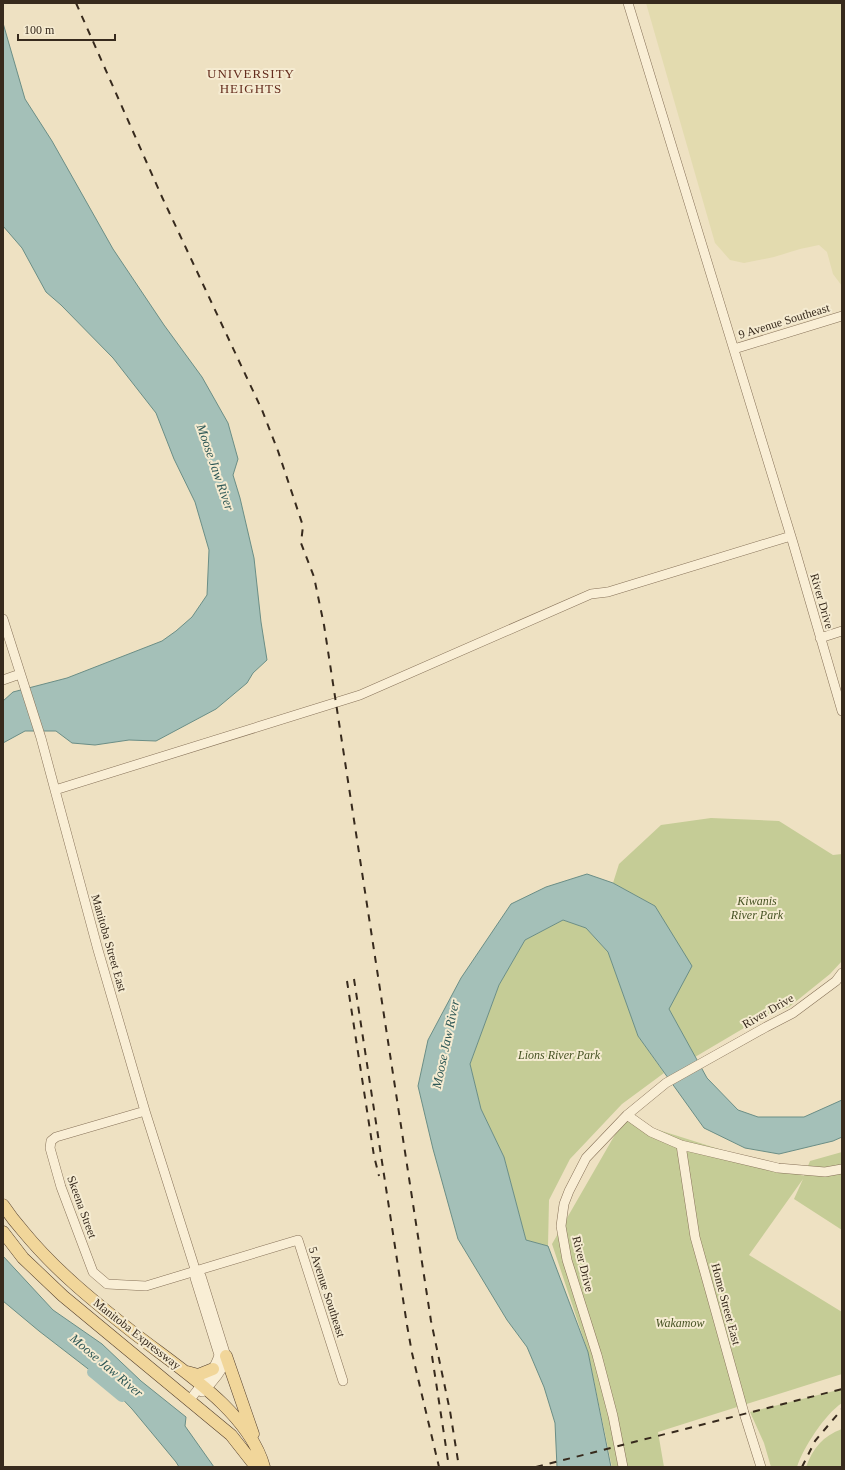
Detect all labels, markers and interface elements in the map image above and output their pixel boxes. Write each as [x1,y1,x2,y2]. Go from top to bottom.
scale bar [18,16,115,42]
text: 100 m [24,23,55,37]
district label: UNIVERSITY HEIGHTS [207,66,295,96]
street label: 9 Avenue Southeast [737,300,832,341]
water label: Moose Jaw River [193,421,238,513]
street label: River Drive [807,572,837,630]
street label: Manitoba Street East [88,893,130,994]
park label: Kiwanis River Park [730,894,784,922]
street label: River Drive [740,991,796,1031]
water label: Moose Jaw River [429,997,462,1091]
park label: Lions River Park [517,1048,601,1062]
street label: Skeena Street [64,1174,100,1241]
street label: River Drive [569,1235,597,1293]
street label: 5 Avenue Southeast [306,1245,348,1340]
street label: Home Street East [708,1262,744,1347]
street label: Manitoba Expressway [91,1296,183,1372]
park label: Wakamow [656,1316,704,1330]
water label: Moose Jaw River [67,1330,147,1401]

